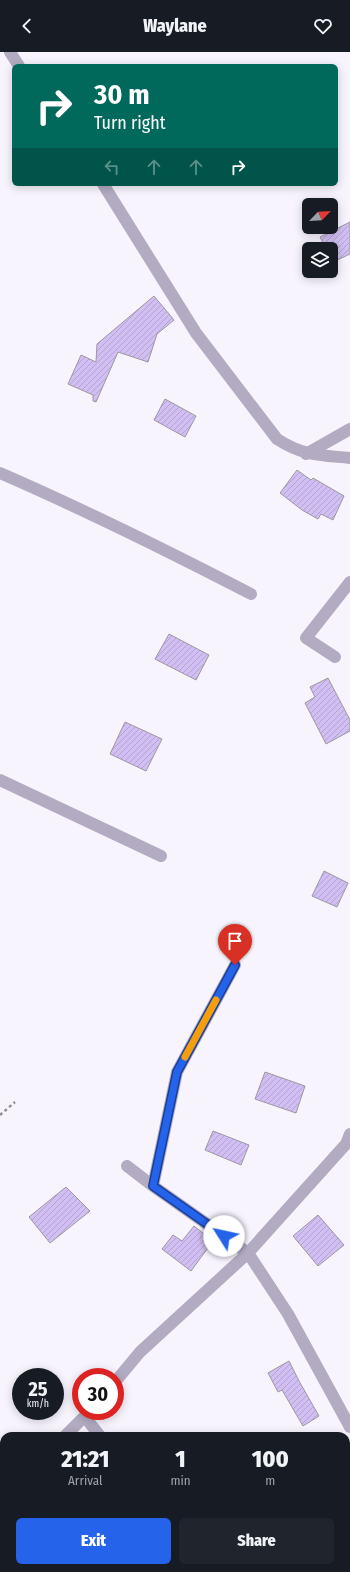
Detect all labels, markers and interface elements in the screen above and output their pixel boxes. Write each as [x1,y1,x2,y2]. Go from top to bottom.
icon: back [16,15,38,37]
text: Waylane [143,15,207,37]
icon: heart [312,15,334,37]
text: 30 m [94,78,150,111]
icon: right [28,80,80,132]
text: Turn right [94,112,166,134]
icon: left [101,156,123,178]
icon: ahead [143,156,165,178]
icon: ahead [185,156,207,178]
icon: right [227,156,249,178]
north arrow [302,198,338,234]
map controls [302,198,338,278]
button: layers [302,242,338,278]
pin [218,924,252,965]
icon: arrive [224,930,246,952]
position arrow [203,1215,245,1257]
speed limit sign: 30 [72,1368,124,1420]
text: 25 [28,1377,48,1401]
text: km/h [27,1398,49,1410]
text: 21:21 [61,1445,109,1473]
text: 1 [175,1445,186,1473]
text: 100 [252,1445,289,1473]
text: Arrival [68,1473,102,1488]
text: min [171,1473,191,1488]
text: m [265,1473,275,1488]
button: Exit [16,1518,171,1564]
button: Share [179,1518,334,1564]

